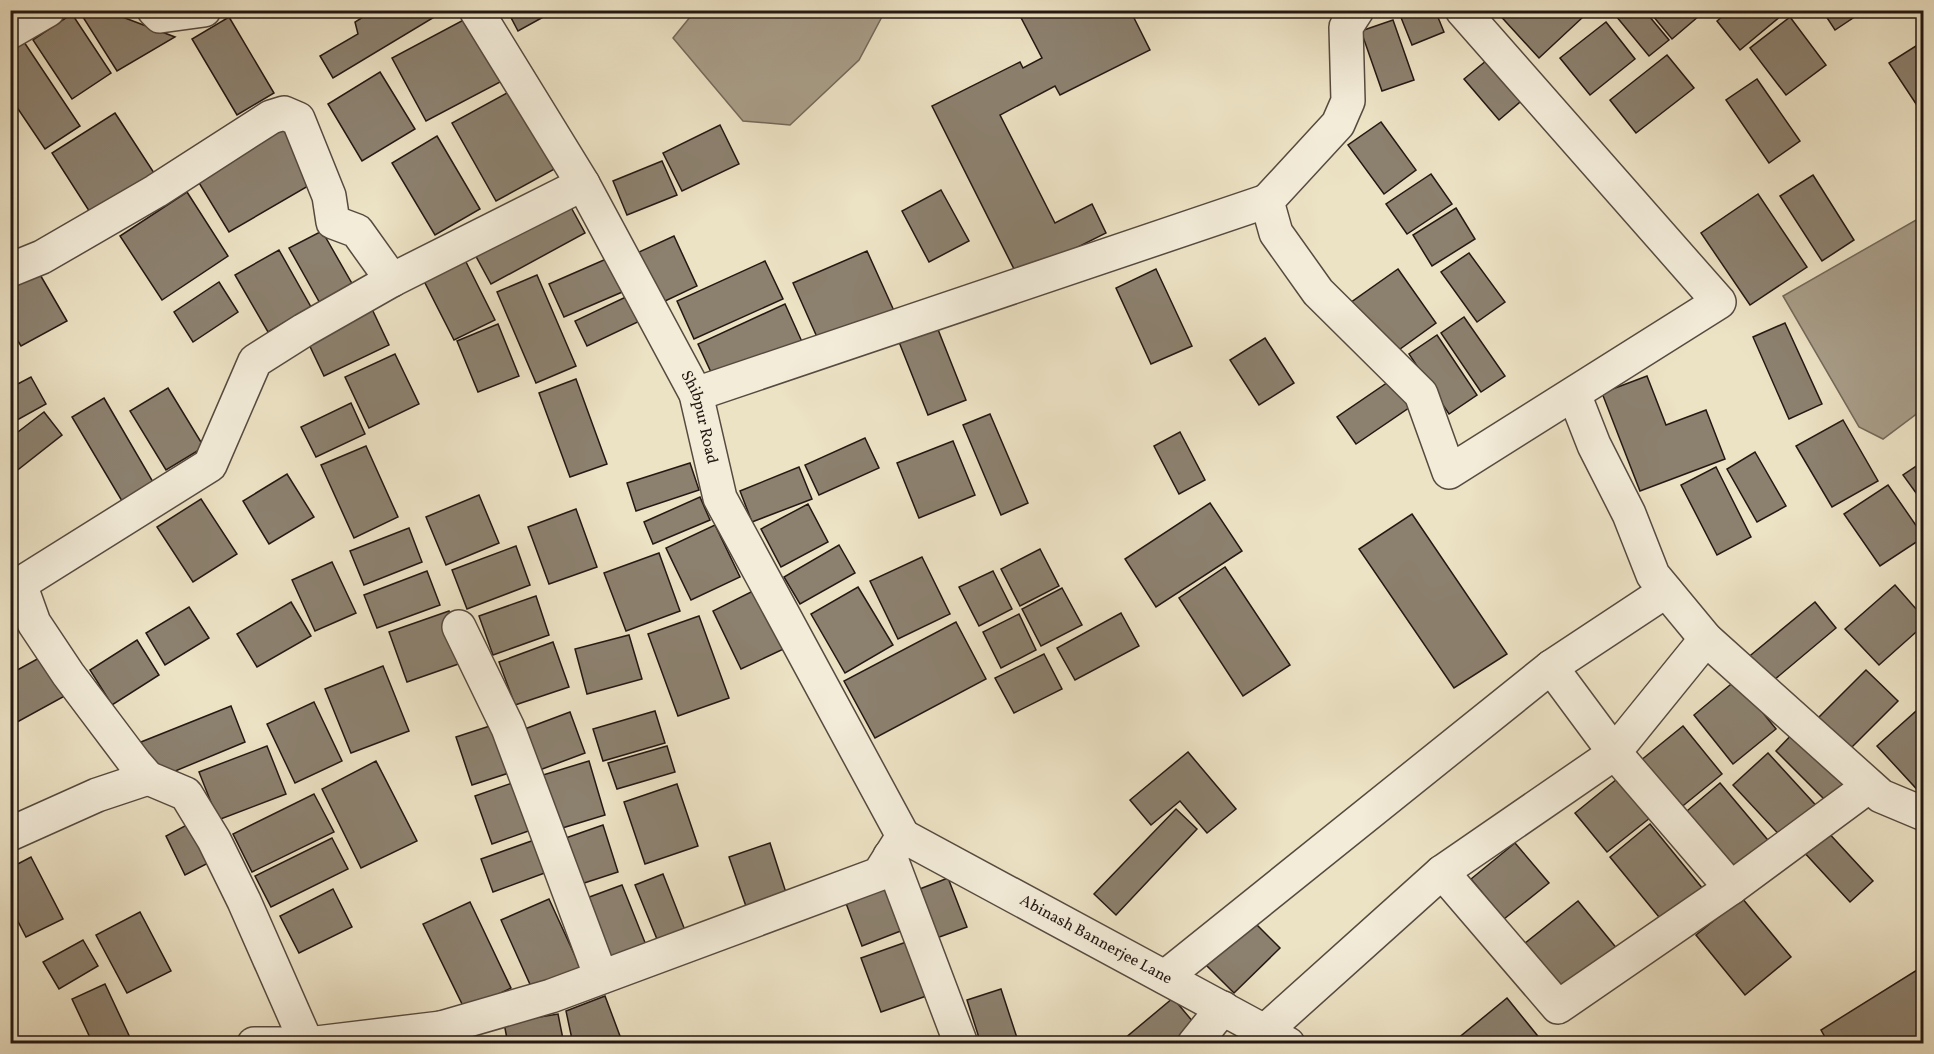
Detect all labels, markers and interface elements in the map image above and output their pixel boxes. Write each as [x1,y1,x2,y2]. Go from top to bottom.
street label: Shibpur Road [675,367,723,466]
street label: Abinash Bannerjee Lane [1015,890,1176,990]

